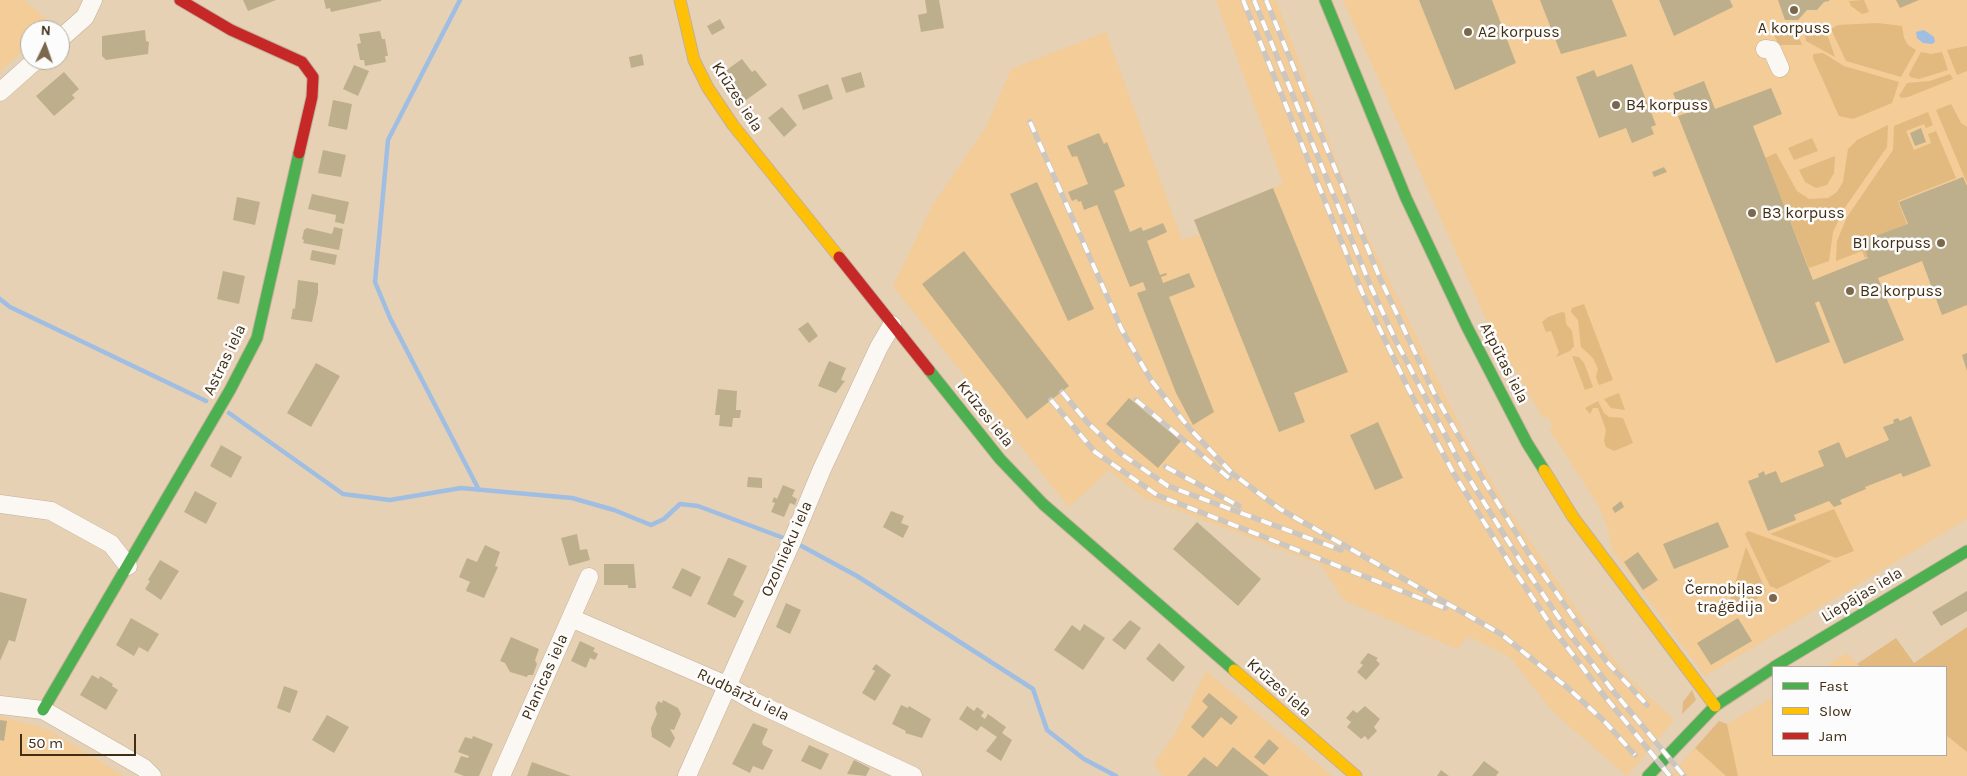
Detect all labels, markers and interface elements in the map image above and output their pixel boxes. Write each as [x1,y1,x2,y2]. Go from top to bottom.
marker: A korpuss [1788,4,1800,16]
place label: A korpuss [1758,18,1830,38]
north arrow [20,20,70,70]
text: N [40,22,51,39]
place label: A2 korpuss [1478,22,1560,42]
marker: A2 korpuss [1462,26,1474,38]
street label: Krūzes iela [707,58,767,136]
place label: B4 korpuss [1626,95,1708,115]
marker: B4 korpuss [1610,99,1622,111]
place label: B3 korpuss [1762,203,1845,223]
marker: B3 korpuss [1746,207,1758,219]
place label: B1 korpuss [1853,233,1931,253]
marker: B1 korpuss [1935,237,1947,249]
place label: B2 korpuss [1860,281,1942,301]
marker: B2 korpuss [1844,285,1856,297]
street label: Atpūtas iela [1476,320,1532,406]
street label: Astras iela [200,321,250,399]
street label: Krūzes iela [953,377,1017,451]
street label: Ozolnieku iela [757,498,817,600]
street label: Liepājas iela [1818,563,1906,627]
place label: Černobiļas traģēdija [1685,579,1763,617]
marker: Černobiļas traģēdija [1767,592,1779,604]
street label: Planīcas iela [517,631,573,723]
street label: Krūzes iela [1243,655,1315,721]
street label: Rudbāržu iela [694,664,792,726]
legend [1772,666,1947,756]
text: Fast [1819,677,1848,695]
text: Slow [1819,702,1851,720]
scale bar [22,724,139,756]
text: Jam [1819,727,1847,745]
text: 50 m [28,734,63,752]

